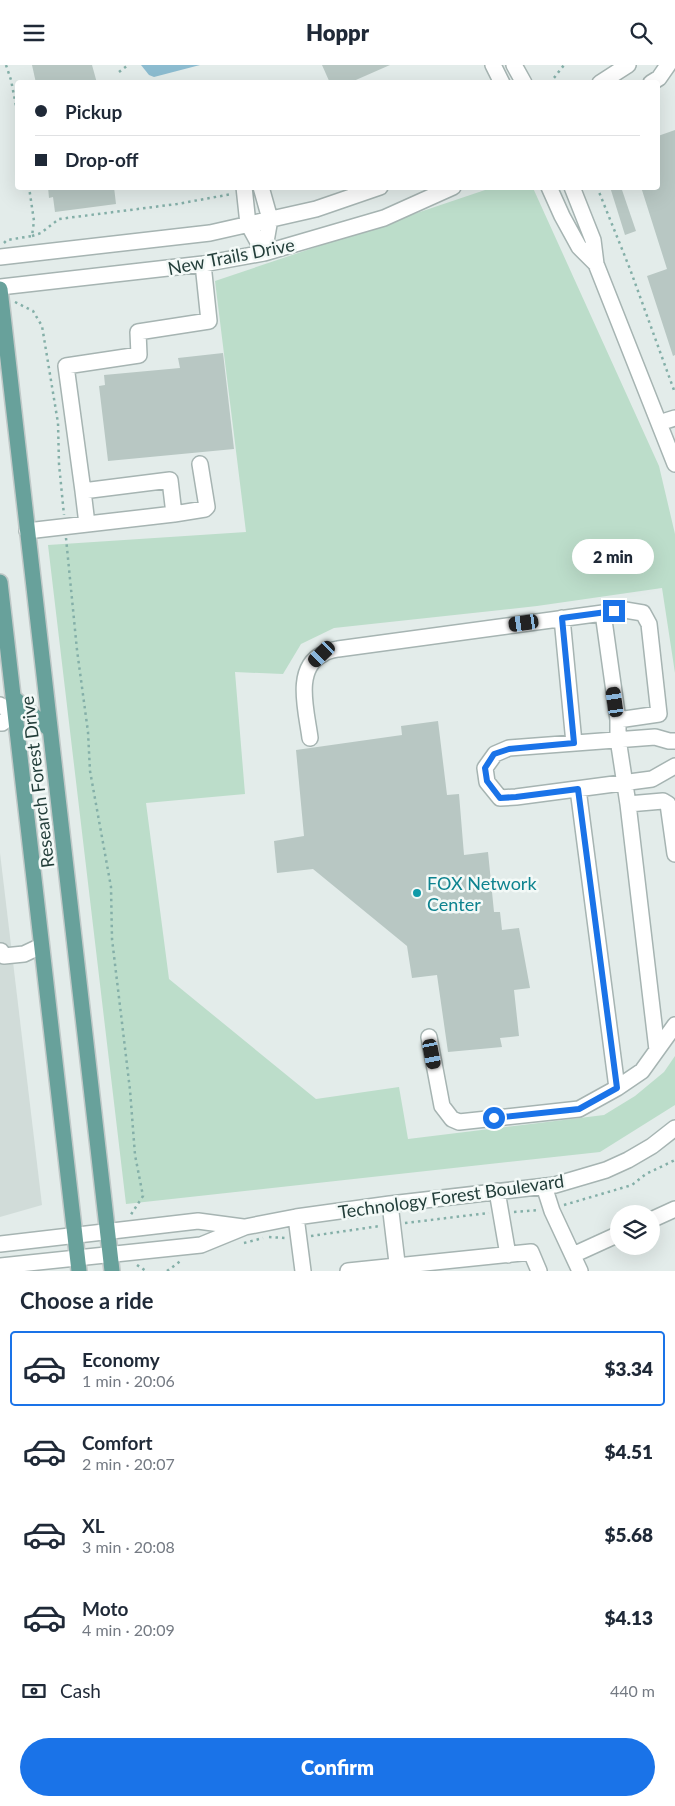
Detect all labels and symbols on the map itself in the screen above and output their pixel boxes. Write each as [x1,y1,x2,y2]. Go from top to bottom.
street label: New Trails Drive [166,233,296,279]
callout: 2 min [573,539,655,573]
route end [603,600,625,622]
car [508,613,539,633]
car [305,638,338,670]
car [605,686,624,718]
street label: Research Forest Drive [16,695,58,869]
place label: FOX Network Center [427,872,537,915]
marker: FOX Network Center [411,887,423,899]
car [421,1038,442,1070]
route start [483,1107,505,1129]
street label: Technology Forest Boulevard [337,1169,565,1223]

